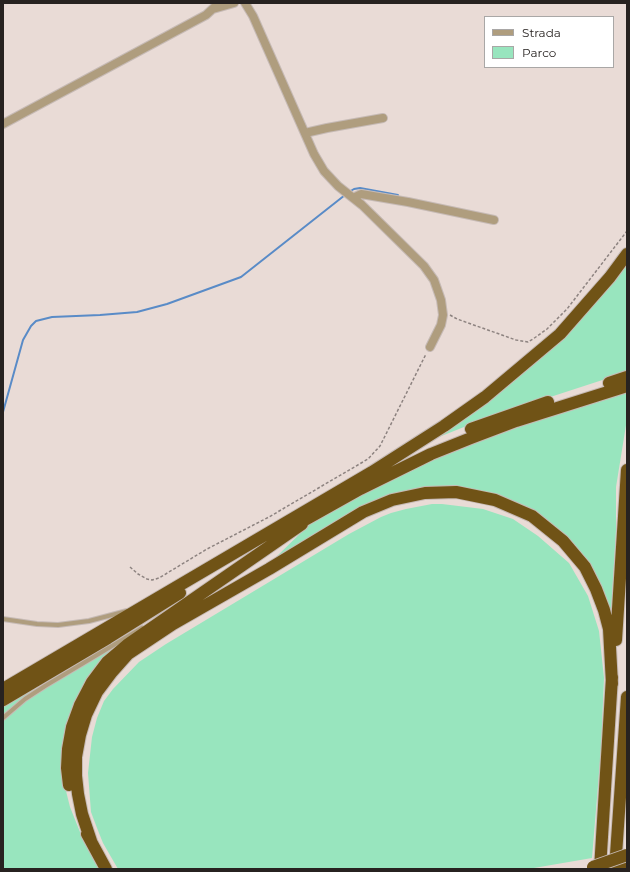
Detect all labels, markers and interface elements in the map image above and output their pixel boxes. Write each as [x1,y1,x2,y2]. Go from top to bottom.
legend [484,16,614,68]
text: Strada [522,25,561,40]
text: Parco [522,45,556,60]

